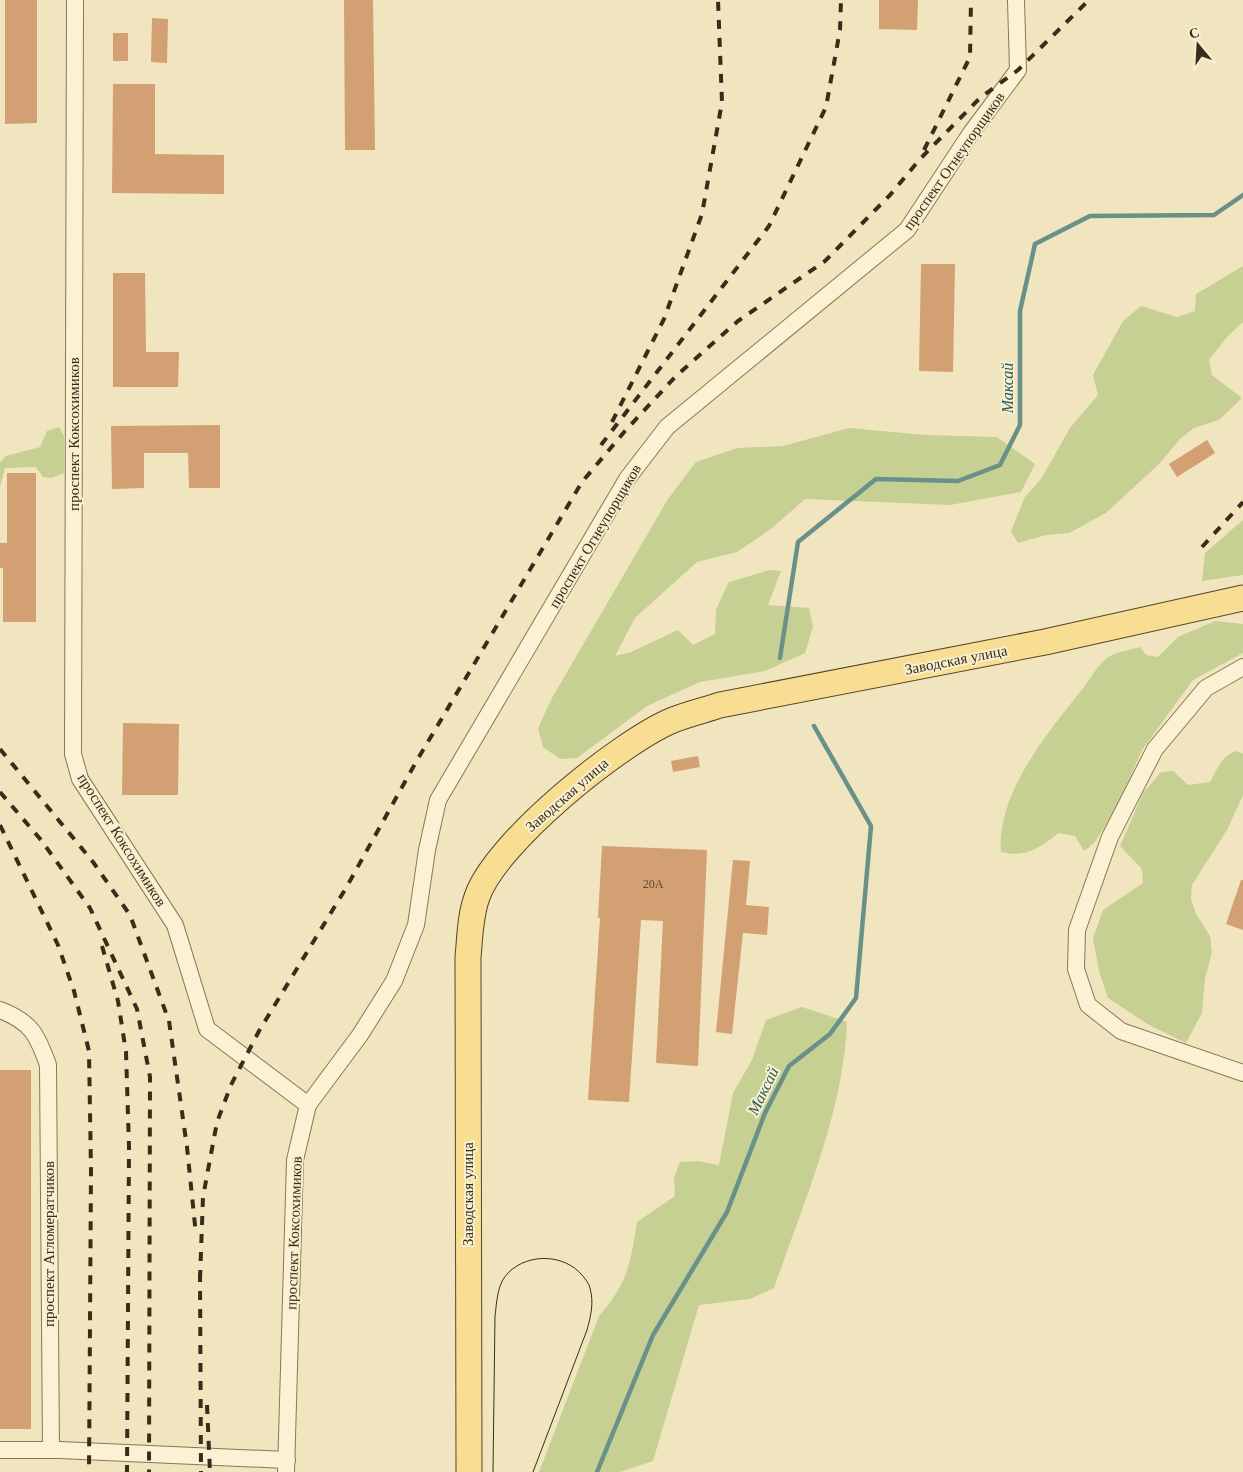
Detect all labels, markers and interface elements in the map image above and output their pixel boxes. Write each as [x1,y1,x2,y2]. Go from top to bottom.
north arrow [1173,20,1223,70]
text: С [1187,24,1201,42]
street label: проспект Огнеупорщиков [900,89,1008,233]
street label: проспект Коксохимиков [66,357,82,511]
water label: Максай [999,363,1016,414]
street label: проспект Огнеупорщиков [546,461,644,611]
street label: Заводская улица [903,642,1009,678]
street label: Заводская улица [523,755,612,835]
street label: проспект Коксохимиков [74,771,170,909]
house number: 20А [643,877,664,891]
water label: Максай [744,1065,782,1118]
street label: Заводская улица [460,1142,476,1246]
street label: проспект Коксохимиков [283,1156,305,1310]
street label: проспект Агломератчиков [41,1161,57,1327]

